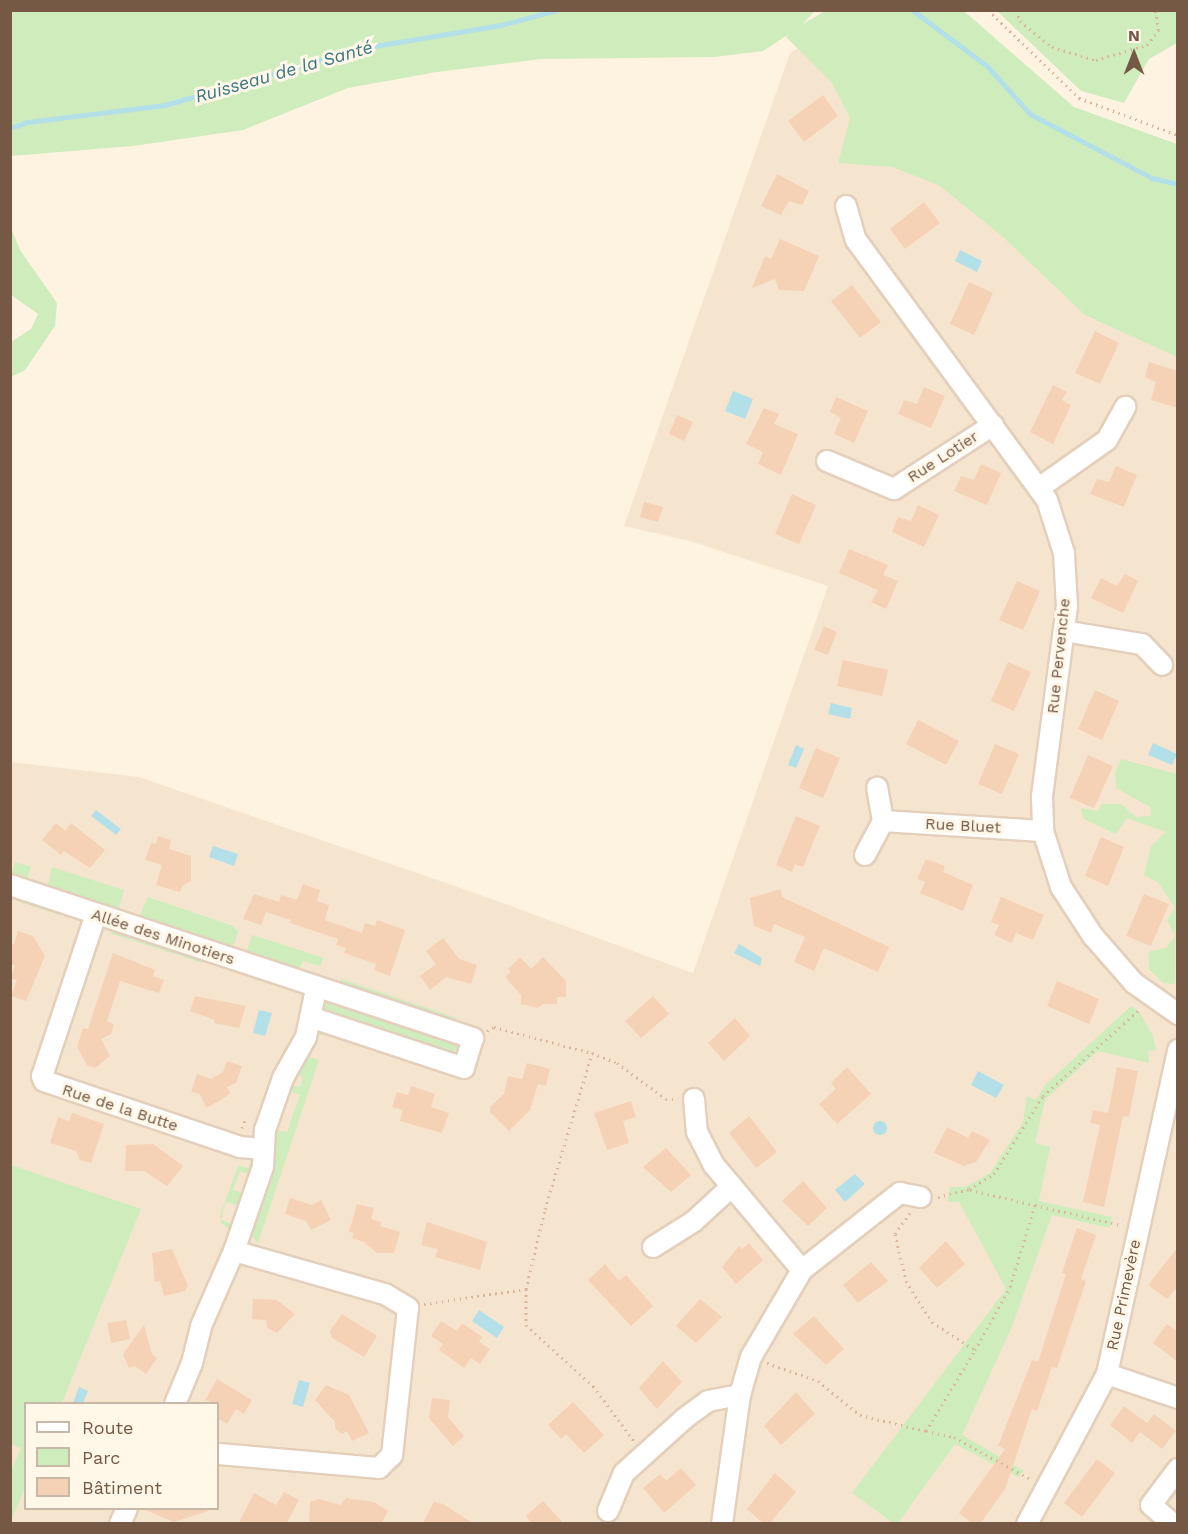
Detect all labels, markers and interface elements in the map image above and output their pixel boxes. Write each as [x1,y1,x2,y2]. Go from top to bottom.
north arrow [1104,24,1164,84]
text: N [1128,26,1140,45]
water label: Ruisseau de la Santé [193,36,375,108]
street label: Rue Lotier [904,427,982,487]
street label: Rue Pervenche [1043,597,1075,715]
street label: Rue Bluet [925,814,1001,838]
street label: Allée des Minotiers [89,905,237,969]
street label: Rue de la Butte [59,1080,181,1136]
street label: Rue Primevère [1103,1238,1145,1352]
legend [24,1402,219,1510]
text: Route [82,1417,134,1438]
text: Parc [82,1447,120,1468]
text: Bâtiment [82,1477,162,1498]

